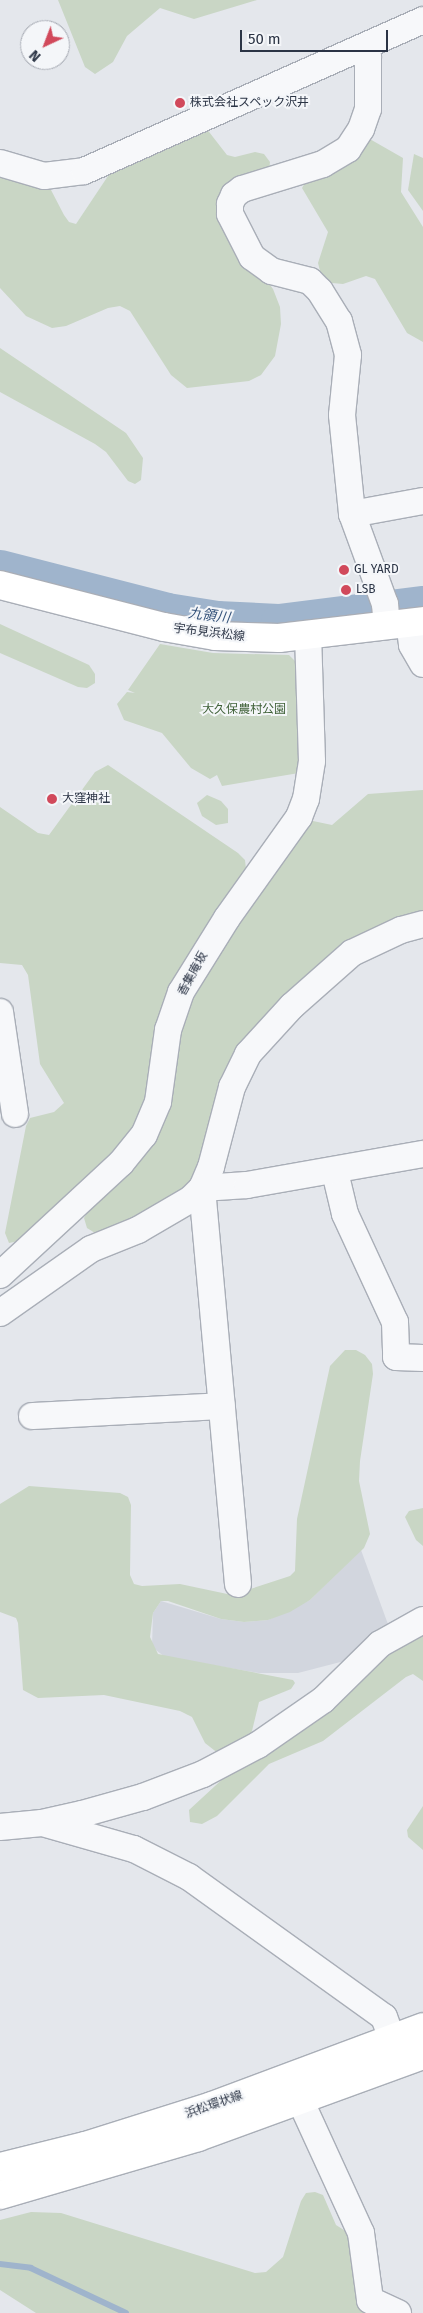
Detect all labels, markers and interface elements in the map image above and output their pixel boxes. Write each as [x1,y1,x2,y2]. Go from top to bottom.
north arrow [20,20,70,70]
scale bar [243,20,390,52]
text: 50 m [248,30,281,48]
text: N [26,46,44,65]
place label: 株式会社スペック沢井 [190,96,310,110]
marker: 株式会社スペック沢井 [174,97,186,109]
place label: GL YARD [354,563,399,577]
marker: GL YARD [338,564,350,576]
place label: LSB [356,583,376,597]
marker: LSB [340,584,352,596]
water label: 九領川 [187,605,231,627]
street label: 宇布見浜松線 [172,621,246,645]
park label: 大久保農村公園 [202,703,286,717]
place label: 大窪神社 [62,792,110,806]
marker: 大窪神社 [46,793,58,805]
street label: 香集庵坂 [175,950,211,998]
street label: 浜松環状線 [183,2088,245,2122]

